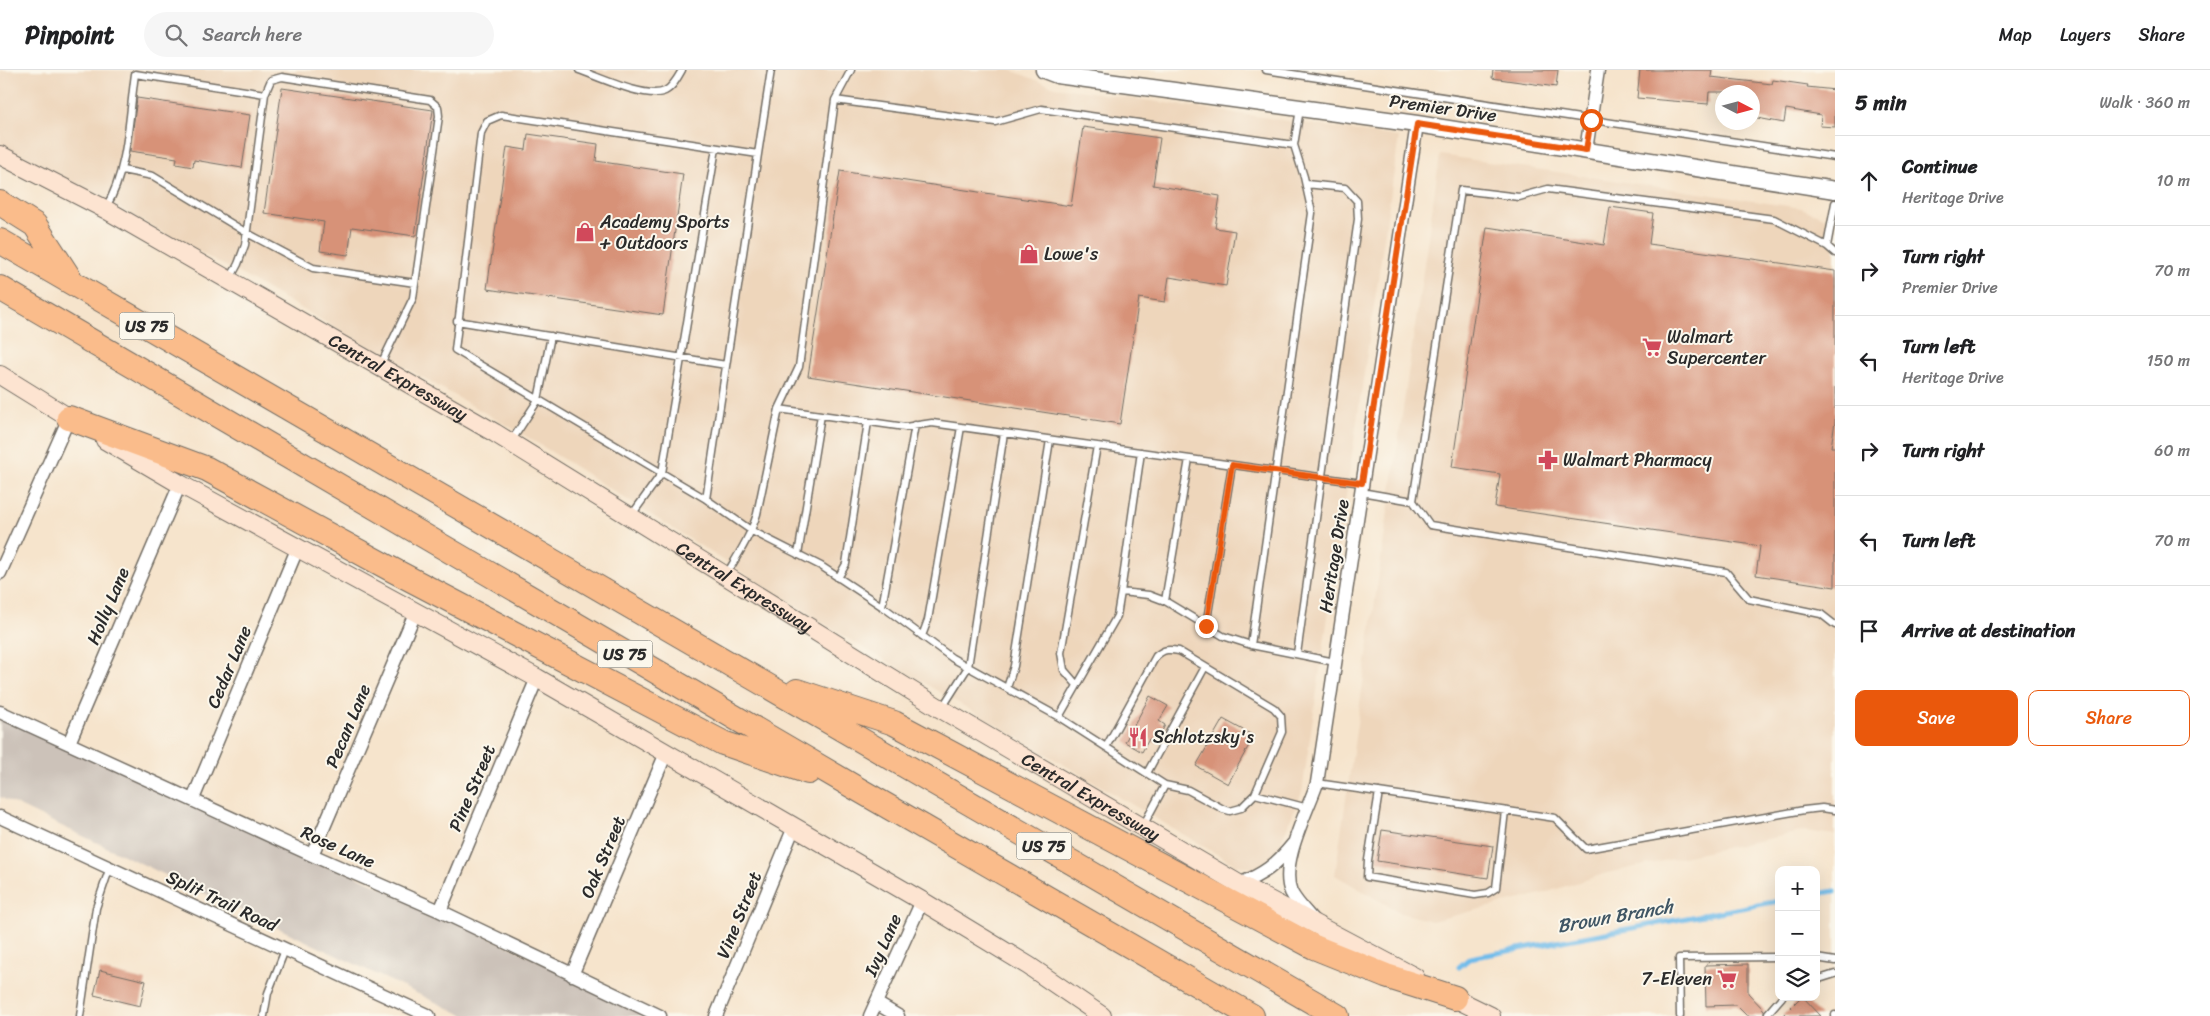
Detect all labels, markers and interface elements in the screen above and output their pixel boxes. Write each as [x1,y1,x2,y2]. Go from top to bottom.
search box [144,12,494,57]
text: Pinpoint [25,14,114,56]
text: Search here [202,18,302,51]
text: Map [1999,19,2032,51]
text: Layers [2060,19,2111,51]
text: Share [2139,19,2185,51]
icon: search [162,21,190,49]
text: 5 min [1855,84,1907,122]
street label: Premier Drive [1387,85,1499,131]
north arrow [1715,85,1760,130]
text: Walk · 360 m [2100,88,2190,117]
route start [1580,109,1603,132]
text: Continue [1902,150,1978,183]
text: 10 m [2157,166,2190,195]
icon: ahead [1855,167,1883,195]
text: Heritage Drive [1902,183,2004,212]
place label: Academy Sports + Outdoors [599,206,730,259]
shop icon: Academy Sports + Outdoors [574,221,596,243]
place label: Lowe's [1044,238,1099,270]
text: Turn right [1902,240,1984,273]
shop icon: Lowe's [1018,243,1040,265]
text: 70 m [2154,256,2190,285]
icon: right [1855,257,1883,285]
text: Premier Drive [1902,273,1998,302]
road number: US 75 [120,312,174,340]
place label: Walmart Supercenter [1667,321,1768,374]
street label: Central Expressway [322,325,474,430]
text: Turn left [1902,330,1975,363]
supermarket icon: Walmart Supercenter [1641,336,1663,358]
text: 150 m [2147,346,2190,375]
icon: left [1855,347,1883,375]
text: Heritage Drive [1902,363,2004,392]
text: Turn right [1902,434,1984,467]
text: 60 m [2154,436,2190,465]
icon: right [1855,437,1883,465]
place label: Walmart Pharmacy [1563,444,1712,476]
pharmacy icon: Walmart Pharmacy [1537,449,1559,471]
street label: Heritage Drive [1309,497,1359,615]
text: Turn left [1902,524,1975,557]
text: 70 m [2154,526,2190,555]
icon: left [1855,527,1883,555]
street label: Central Expressway [669,533,820,642]
street label: Holly Lane [77,562,139,650]
text: Arrive at destination [1902,614,2075,647]
route end [1195,615,1218,638]
icon: arrive [1855,617,1883,645]
street label: Cedar Lane [197,620,261,714]
road number: US 75 [598,640,652,668]
street label: Pecan Lane [316,679,380,773]
button: Save [1855,690,2018,746]
button: Share [2028,690,2190,746]
place label: Schlotzsky's [1153,721,1254,753]
restaurant icon: Schlotzsky's [1127,726,1149,748]
street label: Pine Street [439,739,505,837]
street label: Central Expressway [1015,744,1167,851]
street label: Oak Street [571,810,635,903]
street label: Rose Lane [296,816,380,878]
road number: US 75 [1016,832,1072,859]
street label: Split Trail Road [161,861,285,942]
street label: Vine Street [707,866,771,963]
map controls [1775,866,1820,1001]
button: + [1775,866,1820,911]
water label: Brown Branch [1555,889,1677,942]
street label: Ivy Lane [855,908,911,983]
button: − [1775,911,1820,956]
button: layers [1775,956,1820,1001]
place label: 7-Eleven [1642,963,1712,995]
supermarket icon: 7-Eleven [1716,968,1738,990]

